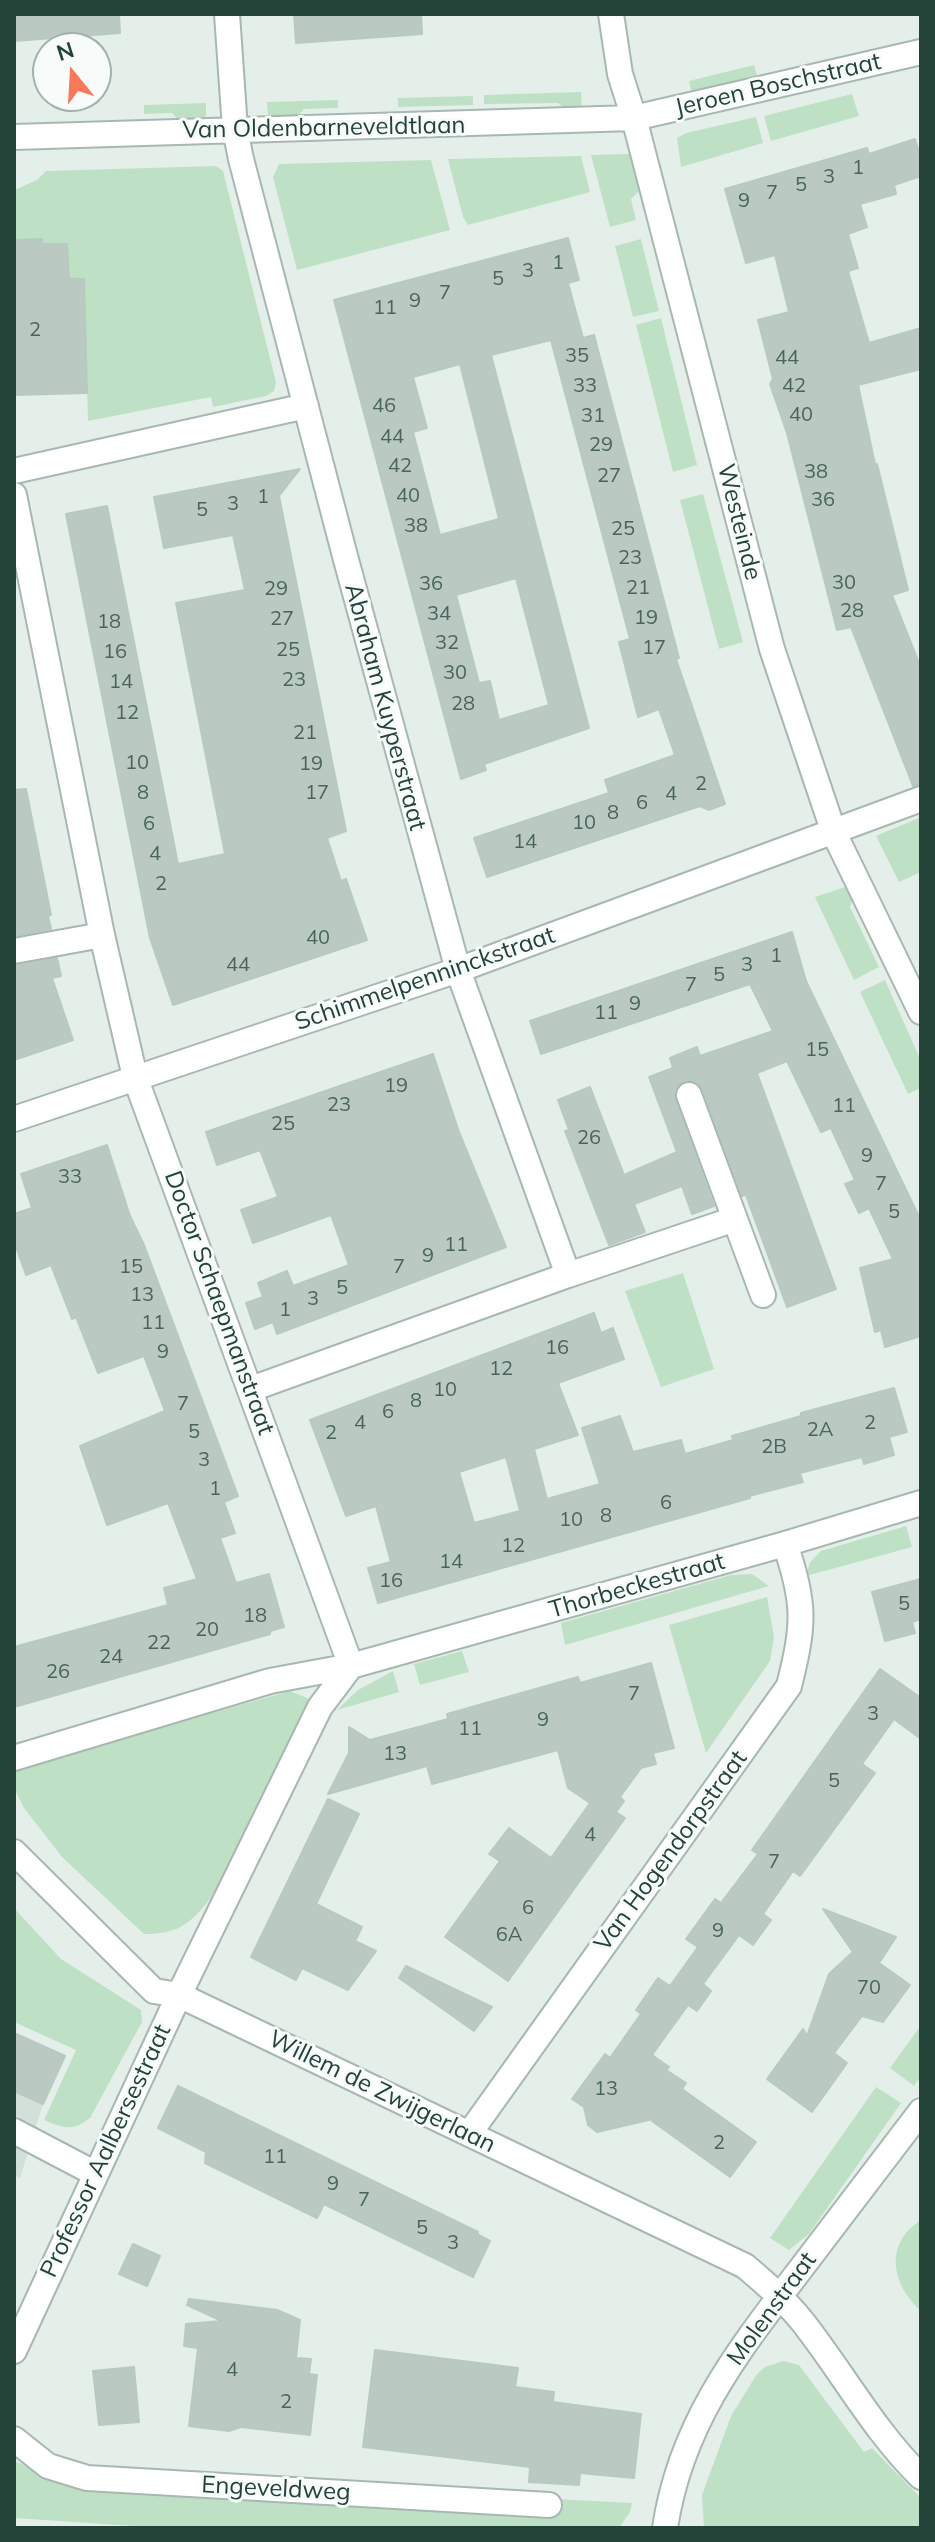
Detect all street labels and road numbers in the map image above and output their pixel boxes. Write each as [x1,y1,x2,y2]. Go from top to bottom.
street label: Jeroen Boschstraat [672,47,884,123]
street label: Van Oldenbarneveldtlaan [182,111,466,145]
street label: Westeinde [711,461,767,583]
street label: Abraham Kuyperstraat [338,580,432,834]
street label: Schimmelpenninckstraat [291,921,559,1037]
street label: Doctor Schaepmanstraat [158,1167,280,1439]
street label: Thorbeckestraat [546,1547,728,1625]
street label: Van Hogendorpstraat [589,1745,753,1957]
street label: Professor Aalbersestraat [35,2020,177,2282]
street label: Willem de Zwijgerlaan [264,2025,500,2159]
street label: Molenstraat [721,2247,823,2371]
street label: Engeveldweg [201,2471,351,2507]

